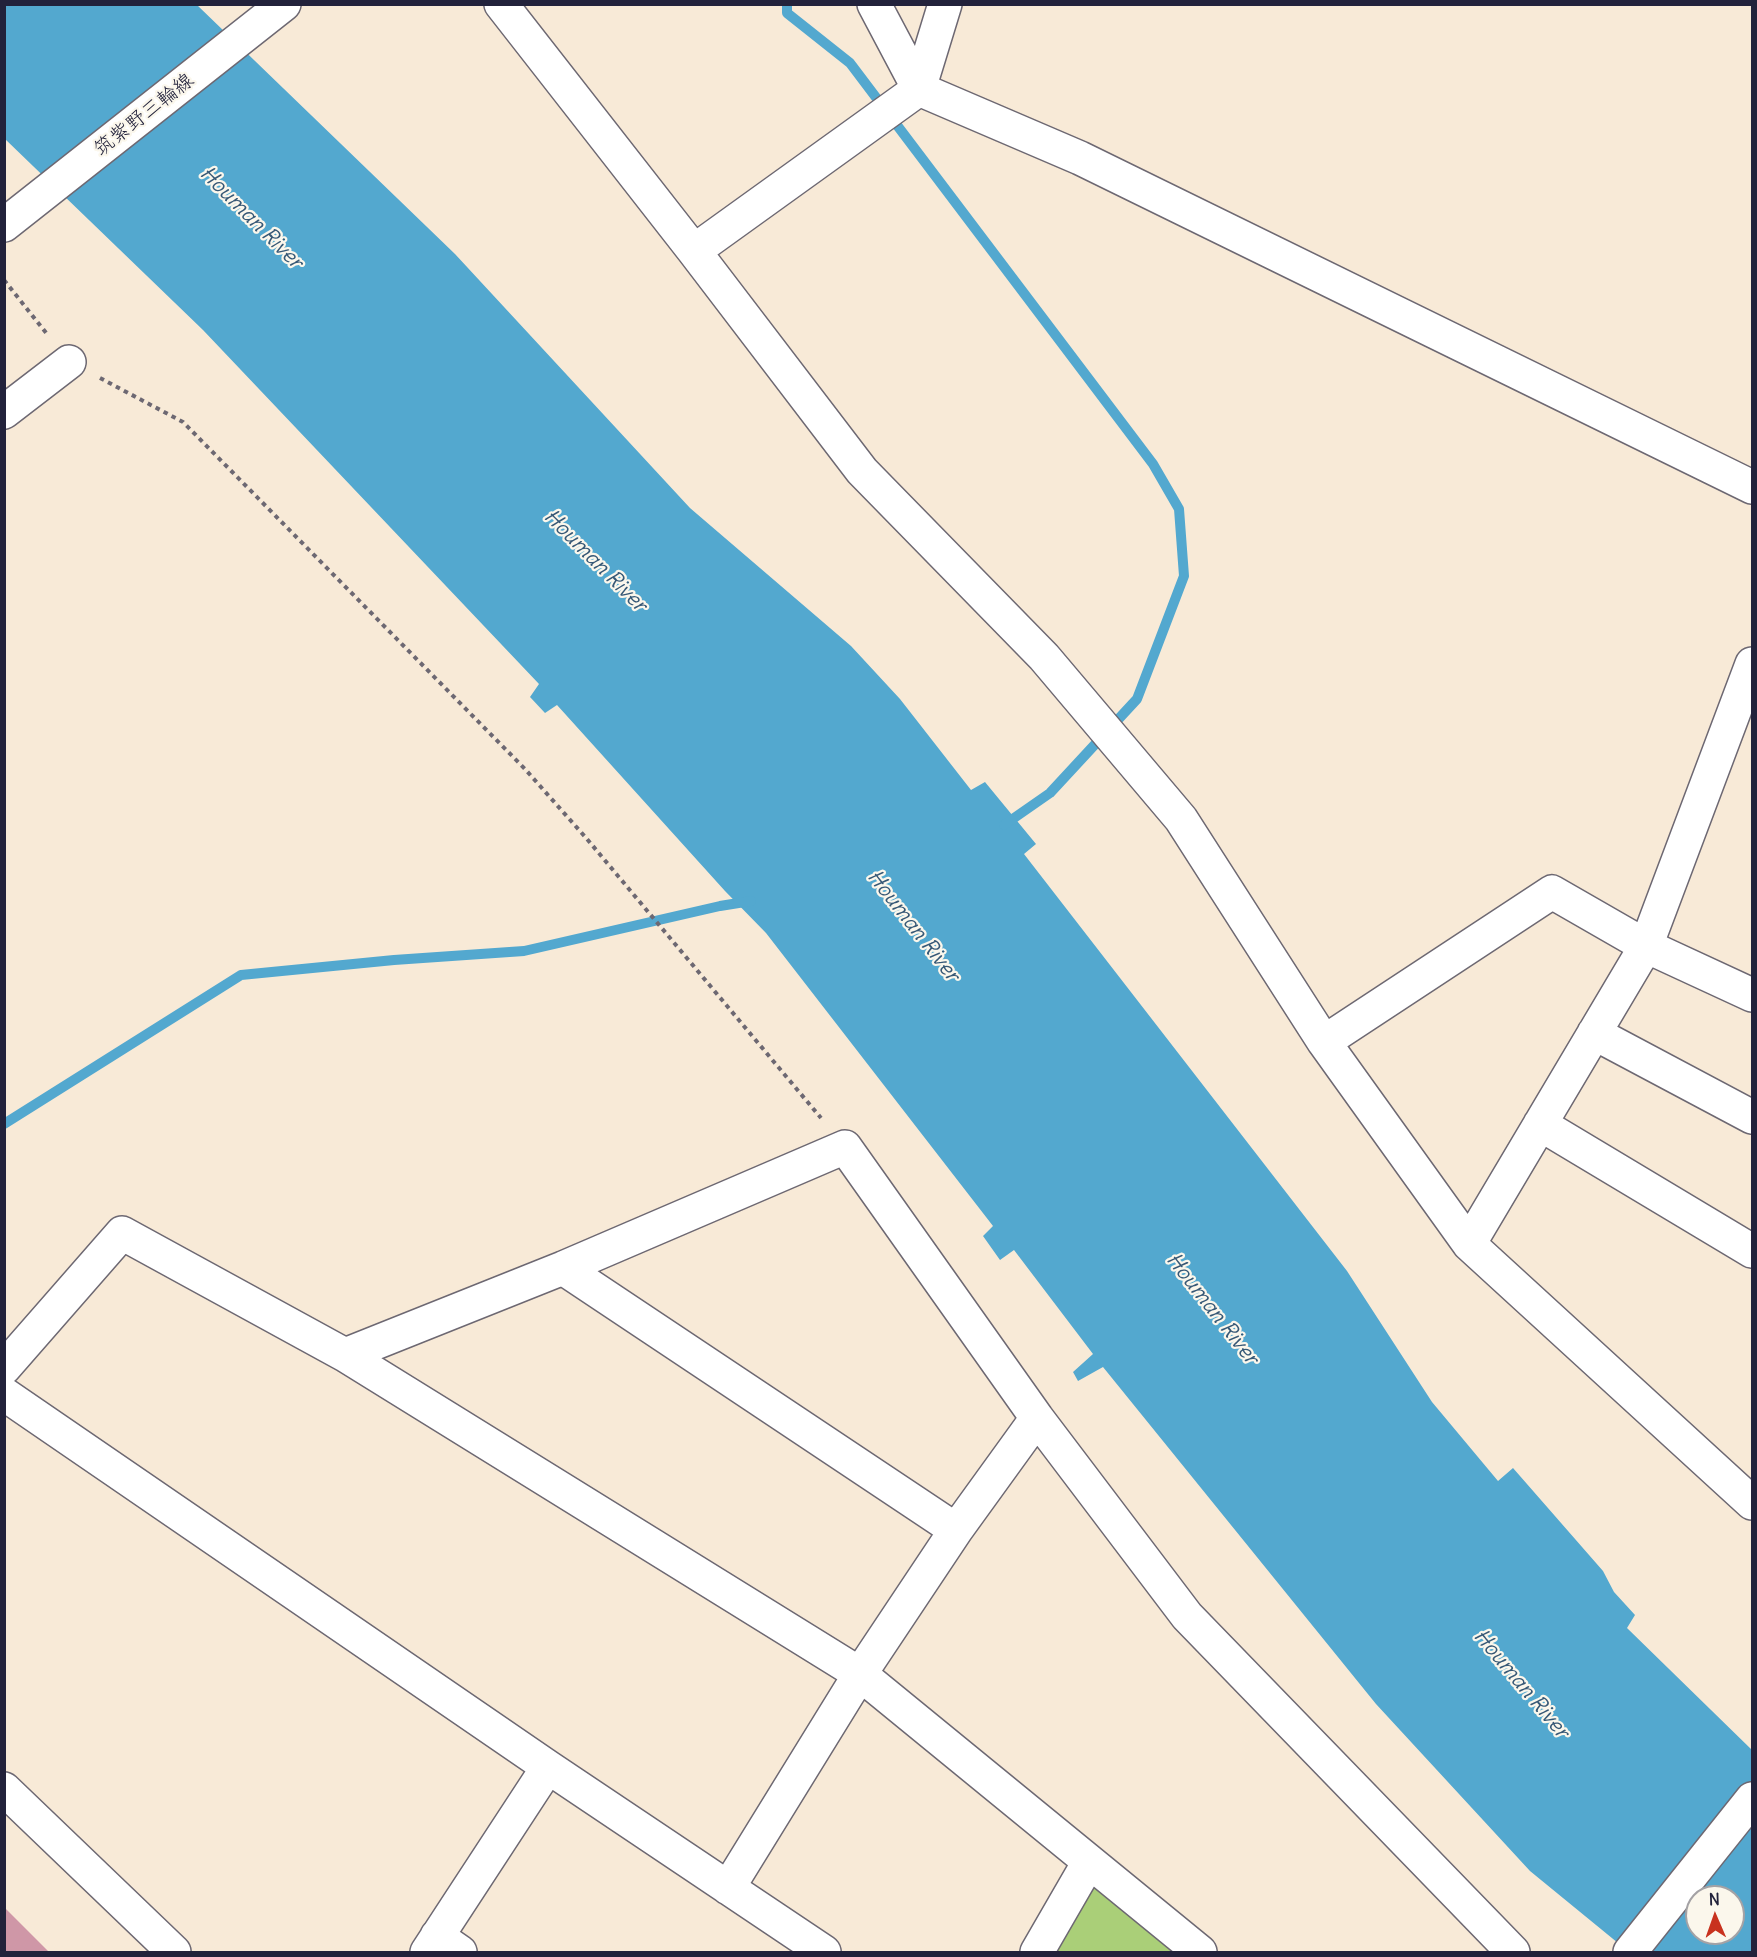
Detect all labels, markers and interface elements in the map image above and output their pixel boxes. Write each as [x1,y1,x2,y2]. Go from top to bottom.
street label: 筑紫野三輪線 [89,69,199,161]
water label: Houman River [194,161,308,275]
water label: Houman River [538,504,652,618]
water label: Houman River [862,865,964,987]
water label: Houman River [1161,1248,1263,1370]
water label: Houman River [1468,1624,1574,1744]
north arrow [1685,1885,1745,1945]
text: N [1709,1889,1720,1909]

